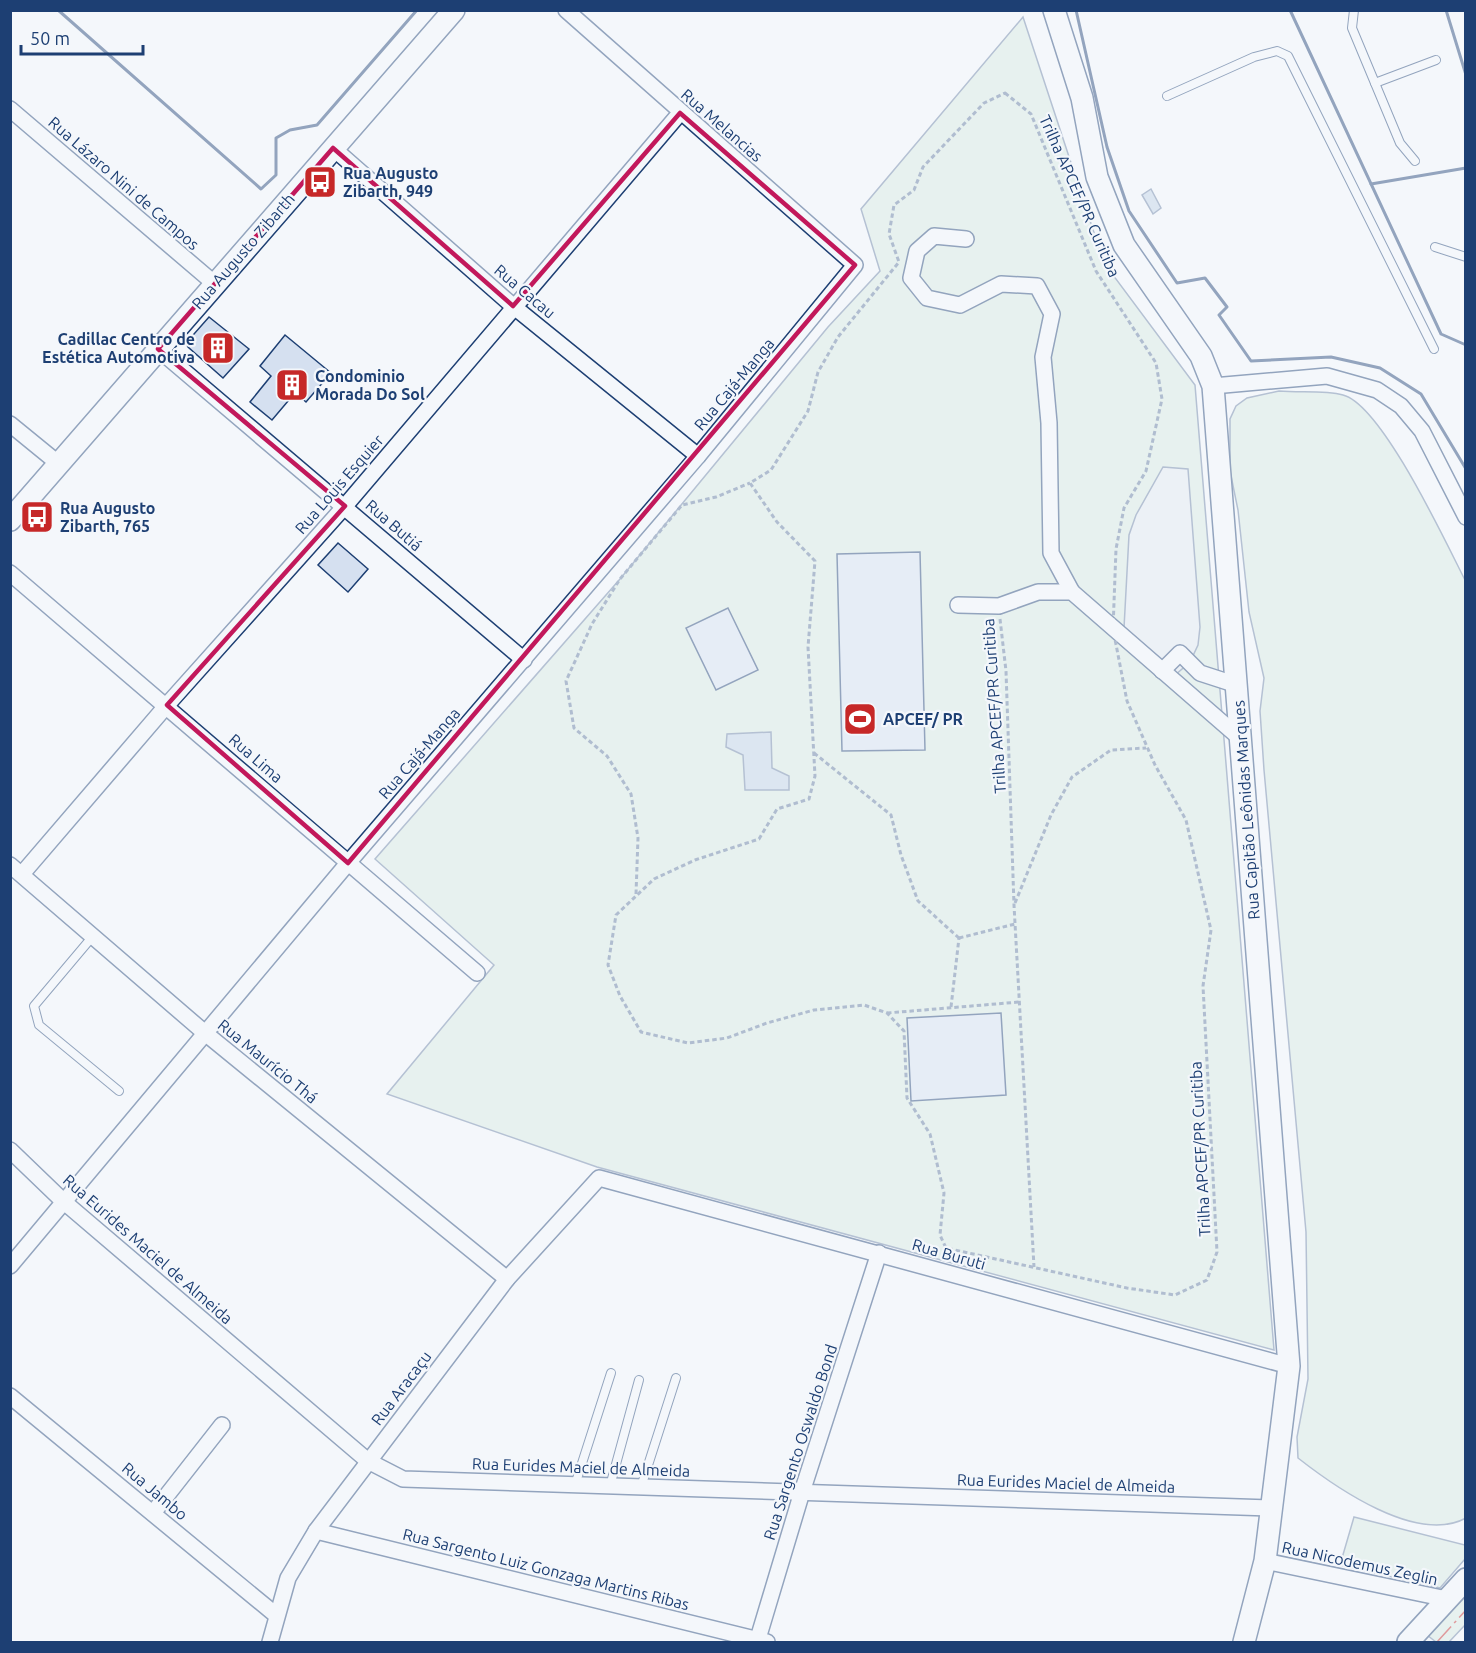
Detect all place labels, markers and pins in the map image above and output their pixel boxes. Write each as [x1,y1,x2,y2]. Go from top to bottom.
bus stop icon: Rua Augusto Zibarth, 949 [302,164,338,200]
place label: Rua Augusto Zibarth, 949 [343,164,438,200]
place label: Cadillac Centro de Estética Automotiva [42,330,195,366]
building icon: Cadillac Centro de Estética Automotiva [200,330,236,366]
building icon: Condominio Morada Do Sol [274,367,310,403]
place label: Condominio Morada Do Sol [315,367,425,403]
bus stop icon: Rua Augusto Zibarth, 765 [19,499,55,535]
place label: Rua Augusto Zibarth, 765 [60,499,155,535]
sports icon: APCEF/ PR [842,701,878,737]
place label: APCEF/ PR [883,710,964,728]

